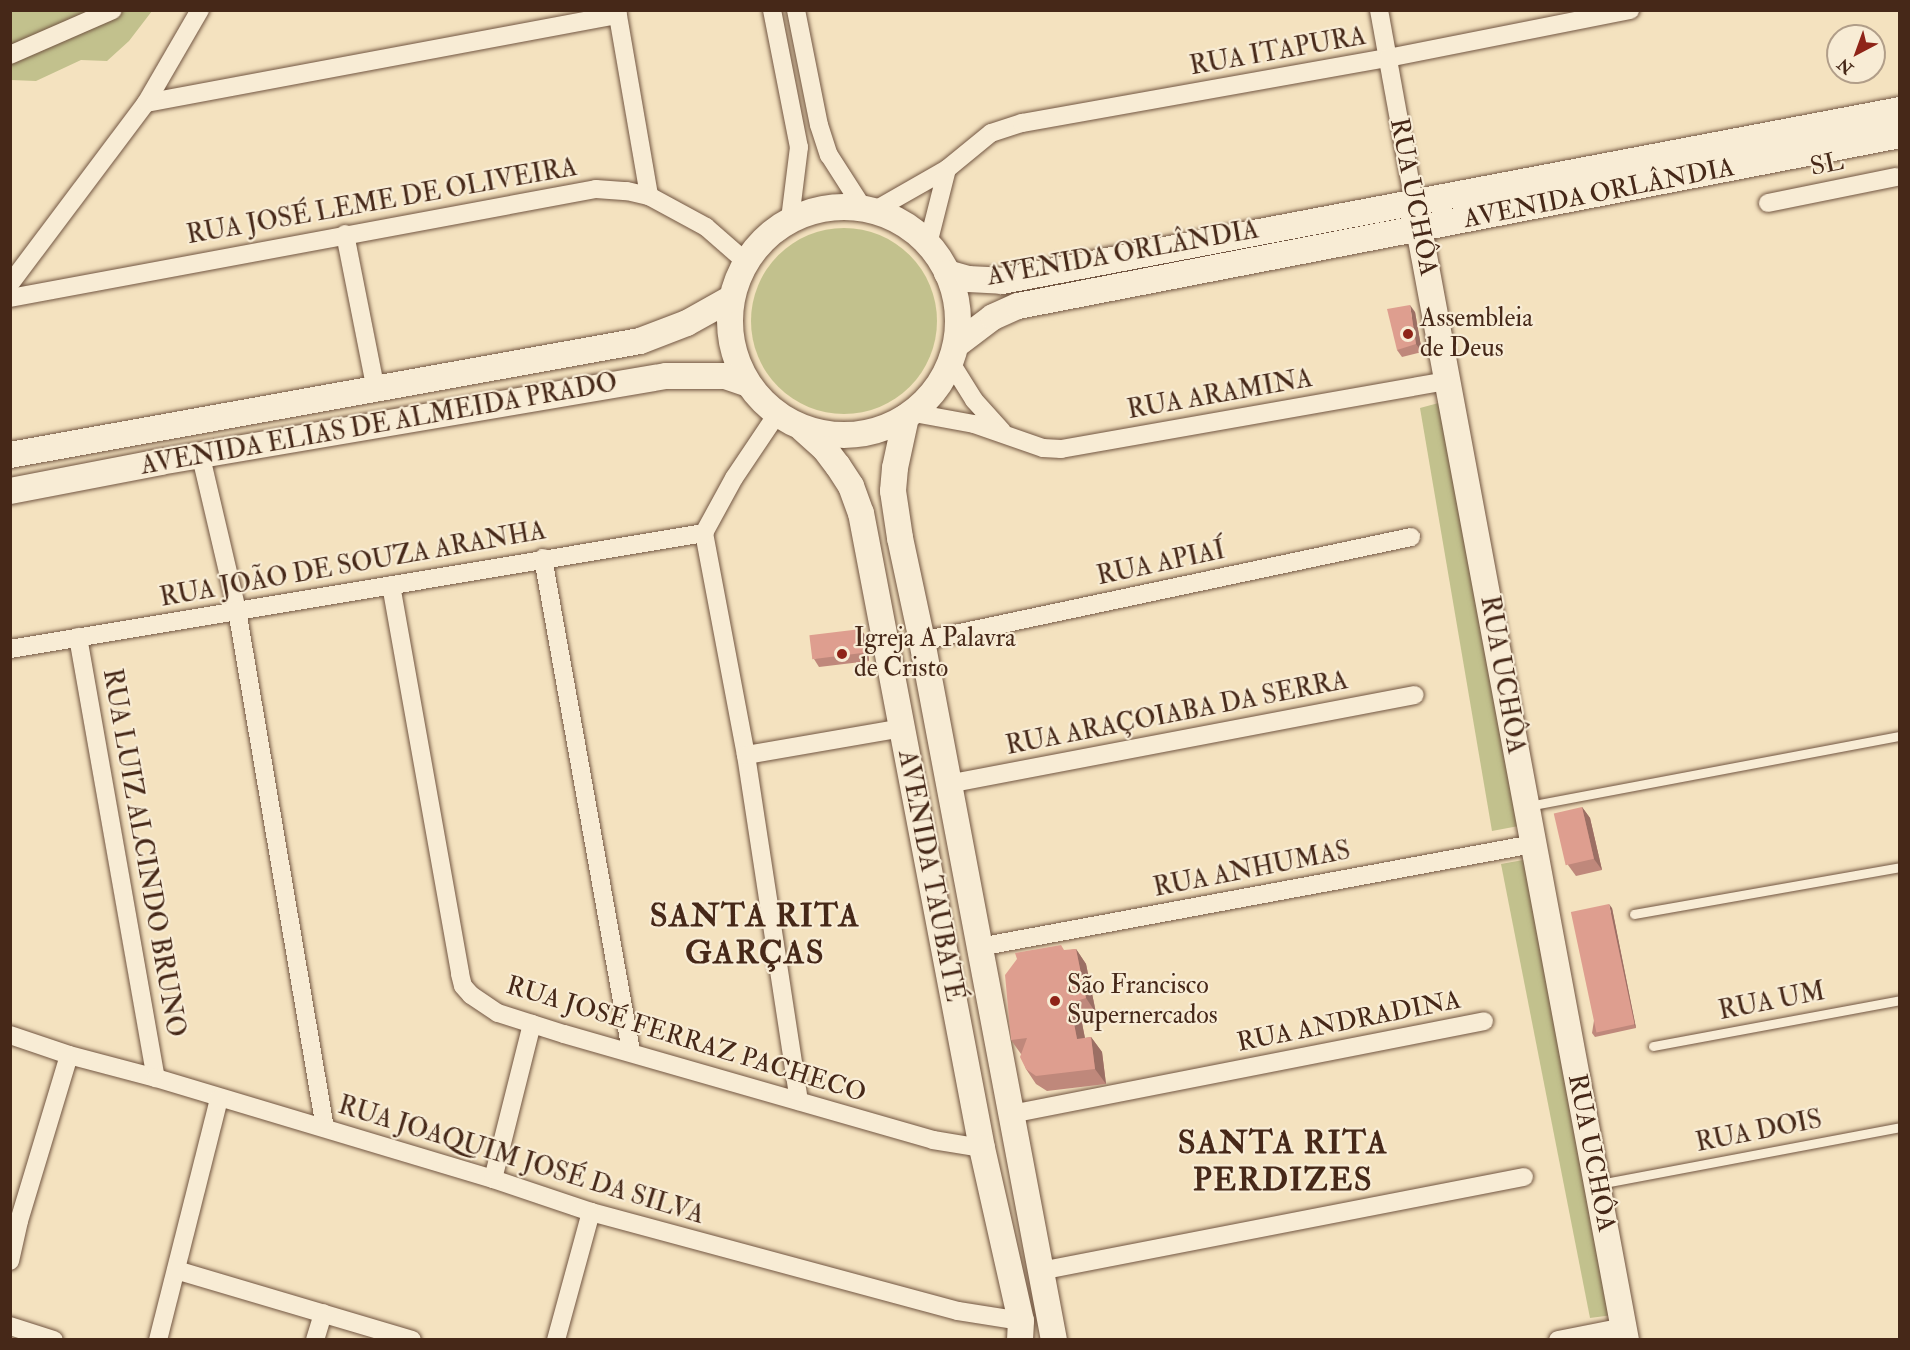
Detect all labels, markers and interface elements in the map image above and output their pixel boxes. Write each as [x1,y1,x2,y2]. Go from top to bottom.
street label: RUA ITAPURA [1187,21,1369,83]
north arrow [1826,24,1886,84]
text: N [1834,54,1857,78]
street label: RUA UCHÔA [1382,115,1444,279]
street label: SL [1808,147,1846,183]
street label: RUA JOSÉ LEME DE OLIVEIRA [184,152,580,252]
street label: AVENIDA ORLÂNDIA [1461,152,1737,236]
street label: AVENIDA ORLÂNDIA [985,215,1261,293]
place label: Assembleia de Deus [1420,303,1533,364]
marker: Assembleia de Deus [1401,327,1415,341]
street label: RUA ARAMINA [1125,363,1315,427]
street label: AVENIDA ELIAS DE ALMEIDA PRADO [138,368,620,482]
street label: RUA JOÃO DE SOUZA ARANHA [158,516,548,614]
street label: RUA APIAÍ [1094,535,1228,593]
street label: RUA UCHÔA [1473,593,1531,757]
place label: Igreja A Palavra de Cristo [854,623,1016,684]
marker: Igreja A Palavra de Cristo [835,647,849,661]
street label: RUA ARAÇOIABA DA SERRA [1003,665,1351,763]
street label: RUA LUIZ ALCINDO BRUNO [95,666,191,1040]
street label: AVENIDA TAUBATÉ [890,748,970,1004]
street label: RUA ANHUMAS [1151,836,1353,904]
district label: SANTA RITA GARÇAS [650,898,860,973]
street label: RUA JOSÉ FERRAZ PACHECO [502,970,870,1110]
place label: São Francisco Supernercados [1067,970,1218,1032]
street label: RUA UM [1716,976,1828,1028]
street label: RUA ANDRADINA [1234,985,1464,1059]
marker: São Francisco Supernercados [1048,994,1062,1008]
street label: RUA UCHÔA [1560,1071,1622,1235]
street label: RUA JOAQUIM JOSÉ DA SILVA [334,1090,708,1232]
street label: RUA DOIS [1693,1104,1825,1160]
district label: SANTA RITA PERDIZES [1178,1125,1388,1200]

